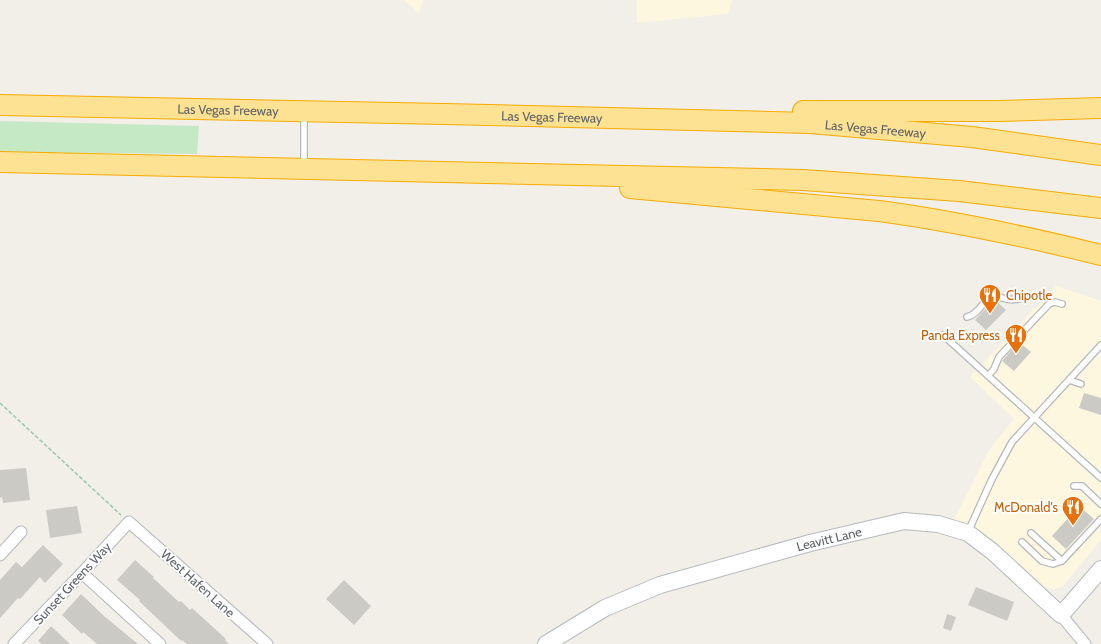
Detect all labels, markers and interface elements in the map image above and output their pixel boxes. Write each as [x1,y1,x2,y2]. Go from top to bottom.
street label: Las Vegas Freeway [177,101,279,119]
street label: Las Vegas Freeway [501,107,603,126]
street label: Las Vegas Freeway [824,116,927,141]
restaurant icon: Chipotle [977,282,1003,315]
place label: Chipotle [1006,287,1052,303]
restaurant icon: Panda Express [1003,322,1029,355]
place label: Panda Express [921,327,1001,343]
restaurant icon: McDonald's [1060,494,1086,527]
place label: McDonald's [994,499,1059,515]
street label: Leavitt Lane [795,523,864,554]
street label: Sunset Greens Way [30,538,115,627]
street label: West Hafen Lane [158,546,239,621]

